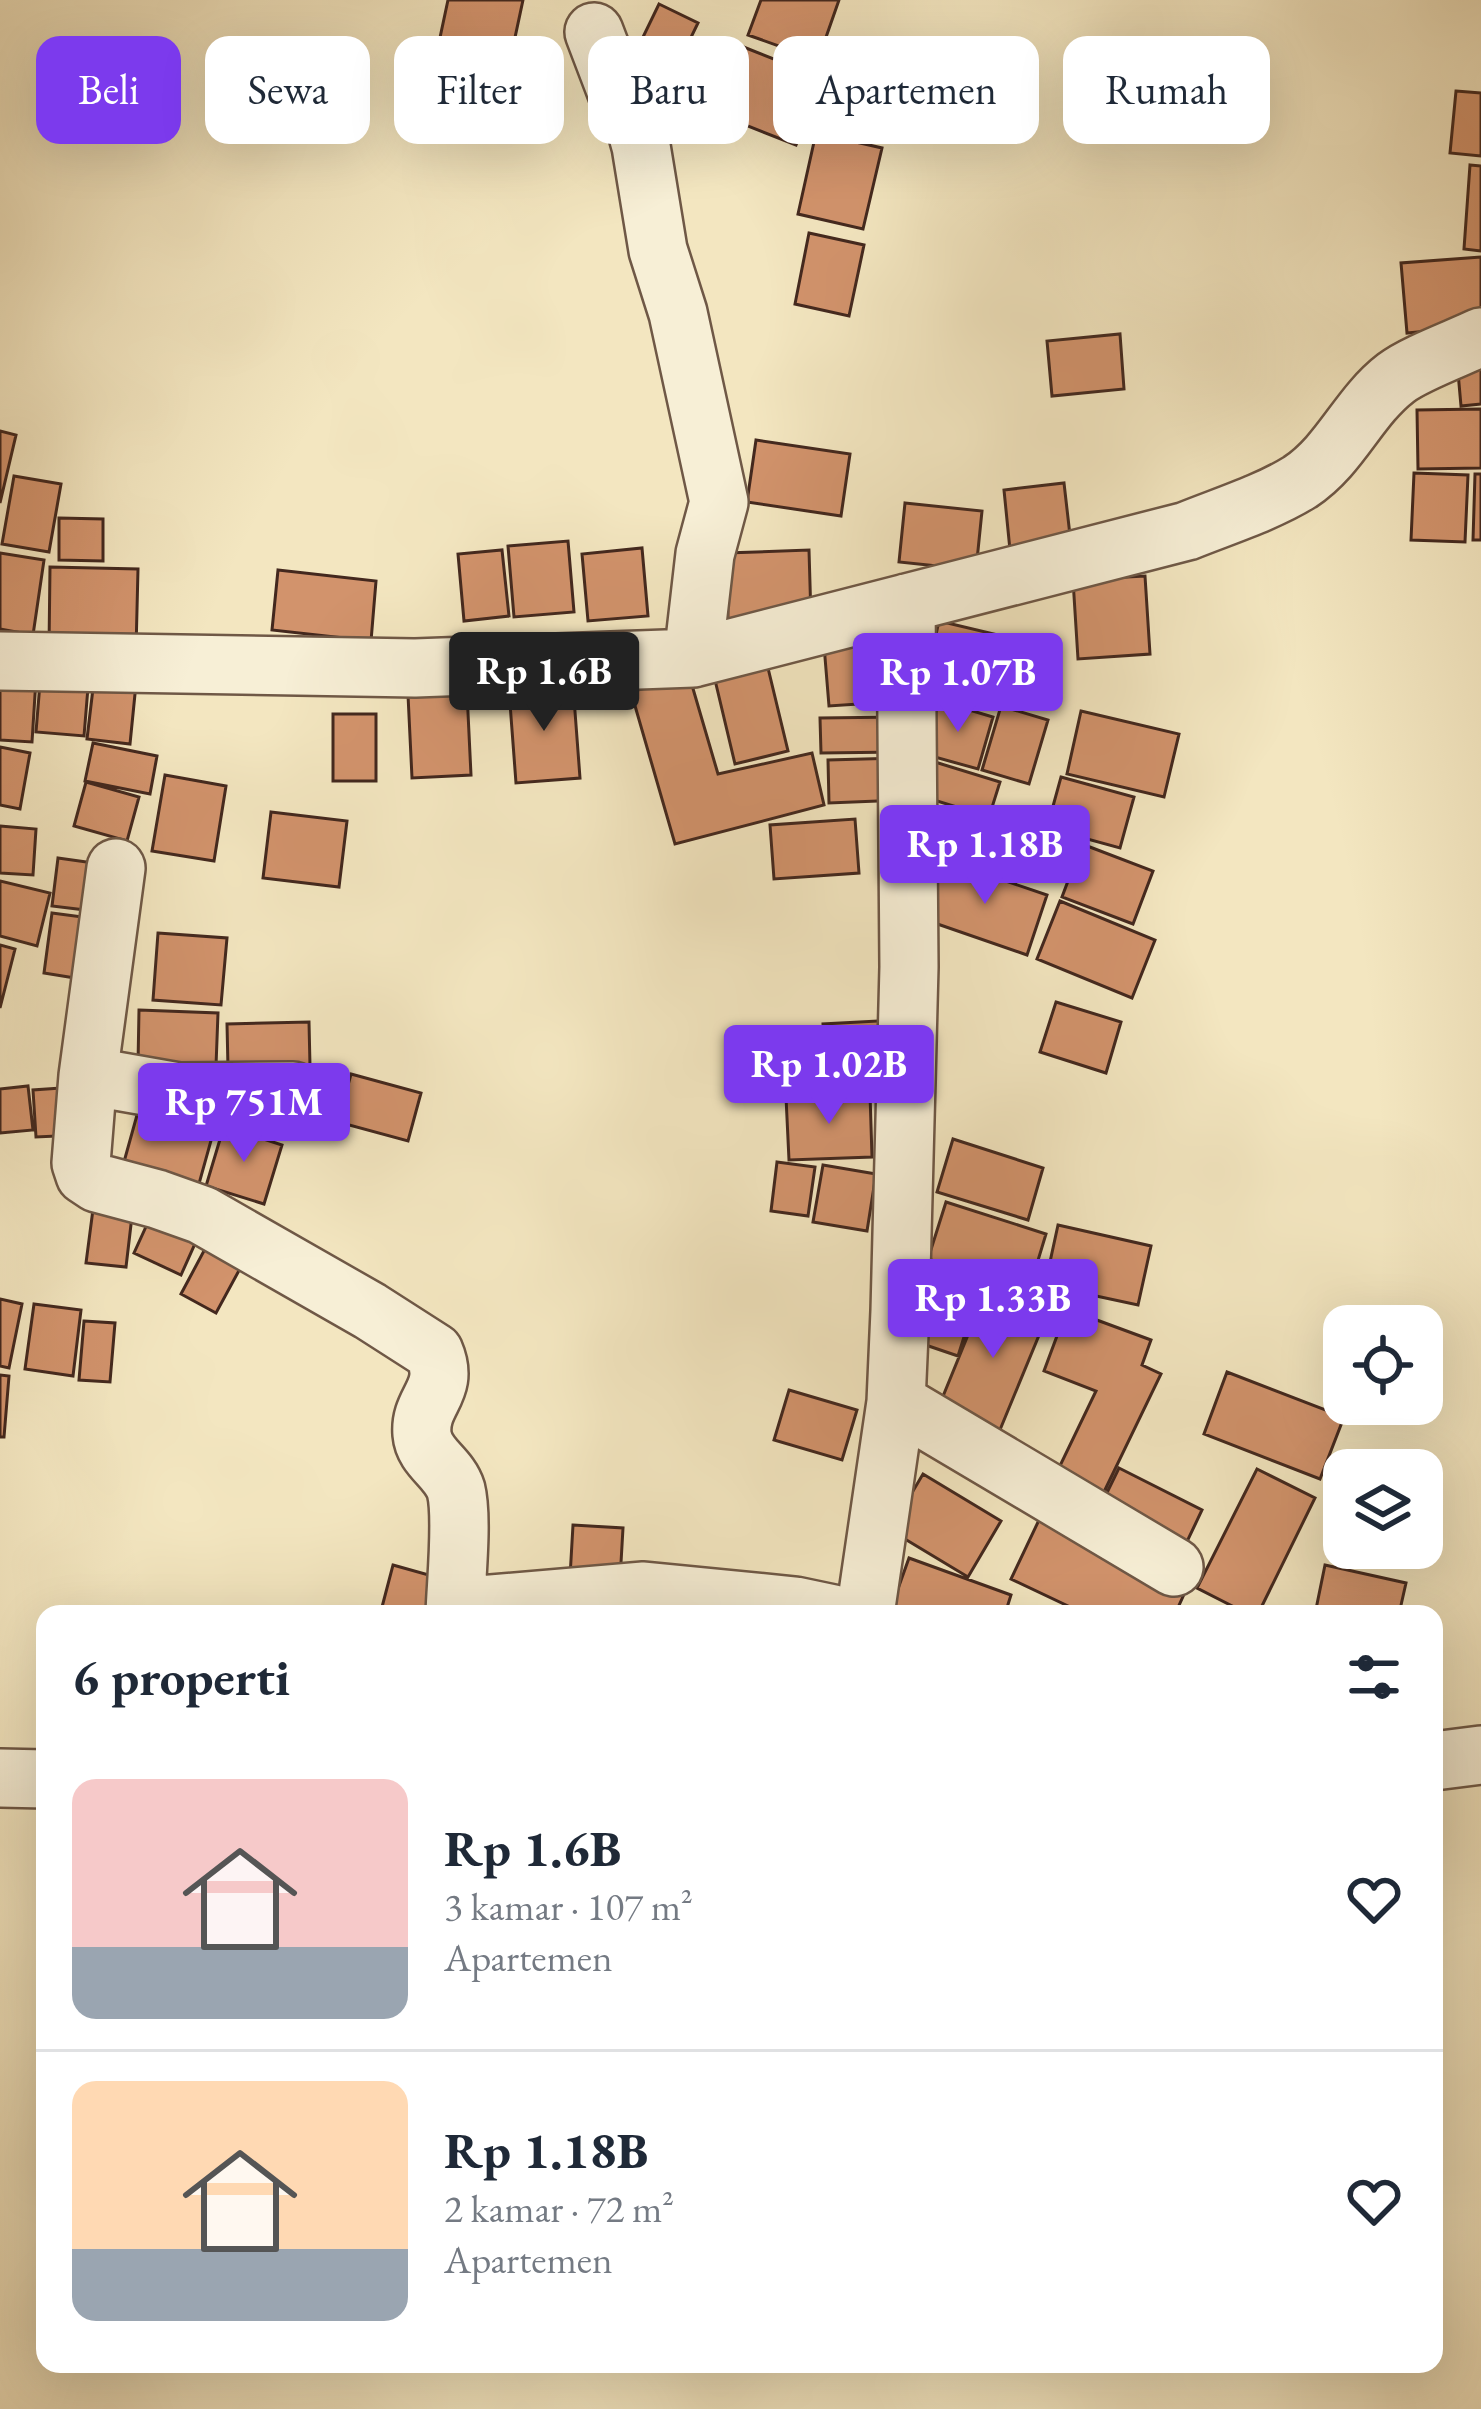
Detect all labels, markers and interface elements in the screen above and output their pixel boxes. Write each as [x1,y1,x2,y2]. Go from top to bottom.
chip: Beli [36,36,181,144]
chip: Sewa [205,36,370,144]
chip: Filter [394,36,564,144]
chip: Baru [588,36,749,144]
chip: Apartemen [773,36,1039,144]
chip: Rumah [1063,36,1270,144]
pin: Rp 1.6B [433,632,655,734]
pin: Rp 1.07B [834,633,1082,735]
text: Rp 1.6B [476,645,612,696]
text: Rp 1.07B [880,646,1036,697]
pin: Rp 1.18B [861,805,1109,907]
text: Rp 1.18B [907,818,1063,869]
pin: Rp 1.02B [705,1025,953,1127]
text: Rp 1.02B [751,1038,907,1089]
pin: Rp 751M [133,1063,355,1165]
text: Rp 751M [165,1076,323,1127]
pin: Rp 1.33B [869,1259,1117,1361]
text: Rp 1.33B [915,1272,1071,1323]
map controls [1323,1305,1443,1569]
button: locate [1323,1305,1443,1425]
button: layers [1323,1449,1443,1569]
text: 6 properti [72,1644,290,1710]
icon: filters [1341,1644,1407,1710]
text: Rp 1.6B [444,1815,621,1881]
icon: home [168,1827,312,1971]
icon: heart [1341,1866,1407,1932]
text: 3 kamar · 107 m² [444,1881,693,1932]
text: Apartemen [444,1932,613,1983]
text: Rp 1.18B [444,2117,648,2183]
icon: home [168,2129,312,2273]
icon: heart [1341,2168,1407,2234]
text: 2 kamar · 72 m² [444,2183,674,2234]
text: Apartemen [444,2234,613,2285]

